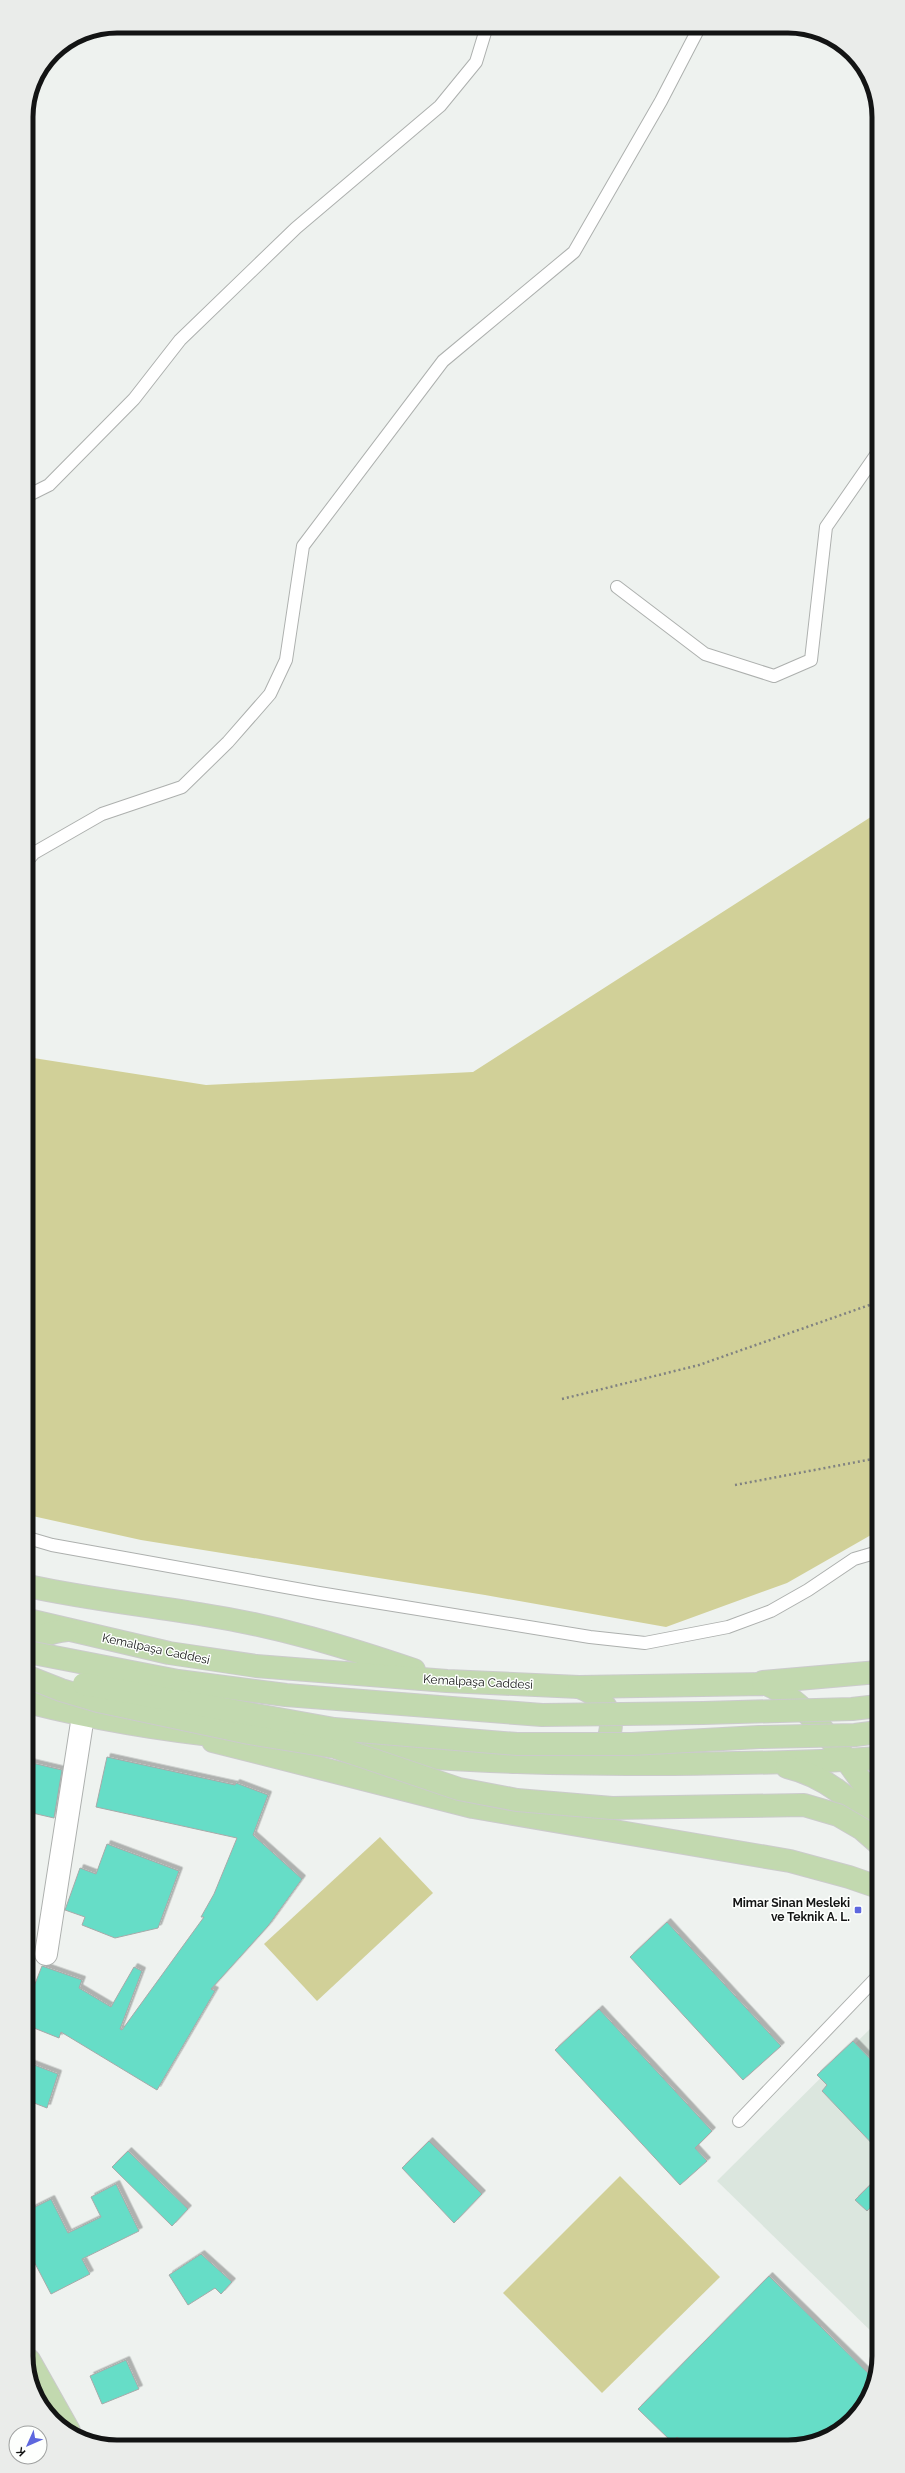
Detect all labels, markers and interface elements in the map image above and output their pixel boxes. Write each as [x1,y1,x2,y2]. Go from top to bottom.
street label: Kemalpaşa Caddesi [101,1631,211,1667]
street label: Kemalpaşa Caddesi [423,1672,533,1692]
place label: Mimar Sinan Mesleki ve Teknik A. L. [732,1896,850,1924]
marker: Mimar Sinan Mesleki ve Teknik A. L. [853,1905,863,1915]
north arrow [8,2425,48,2465]
text: K [14,2444,28,2459]

